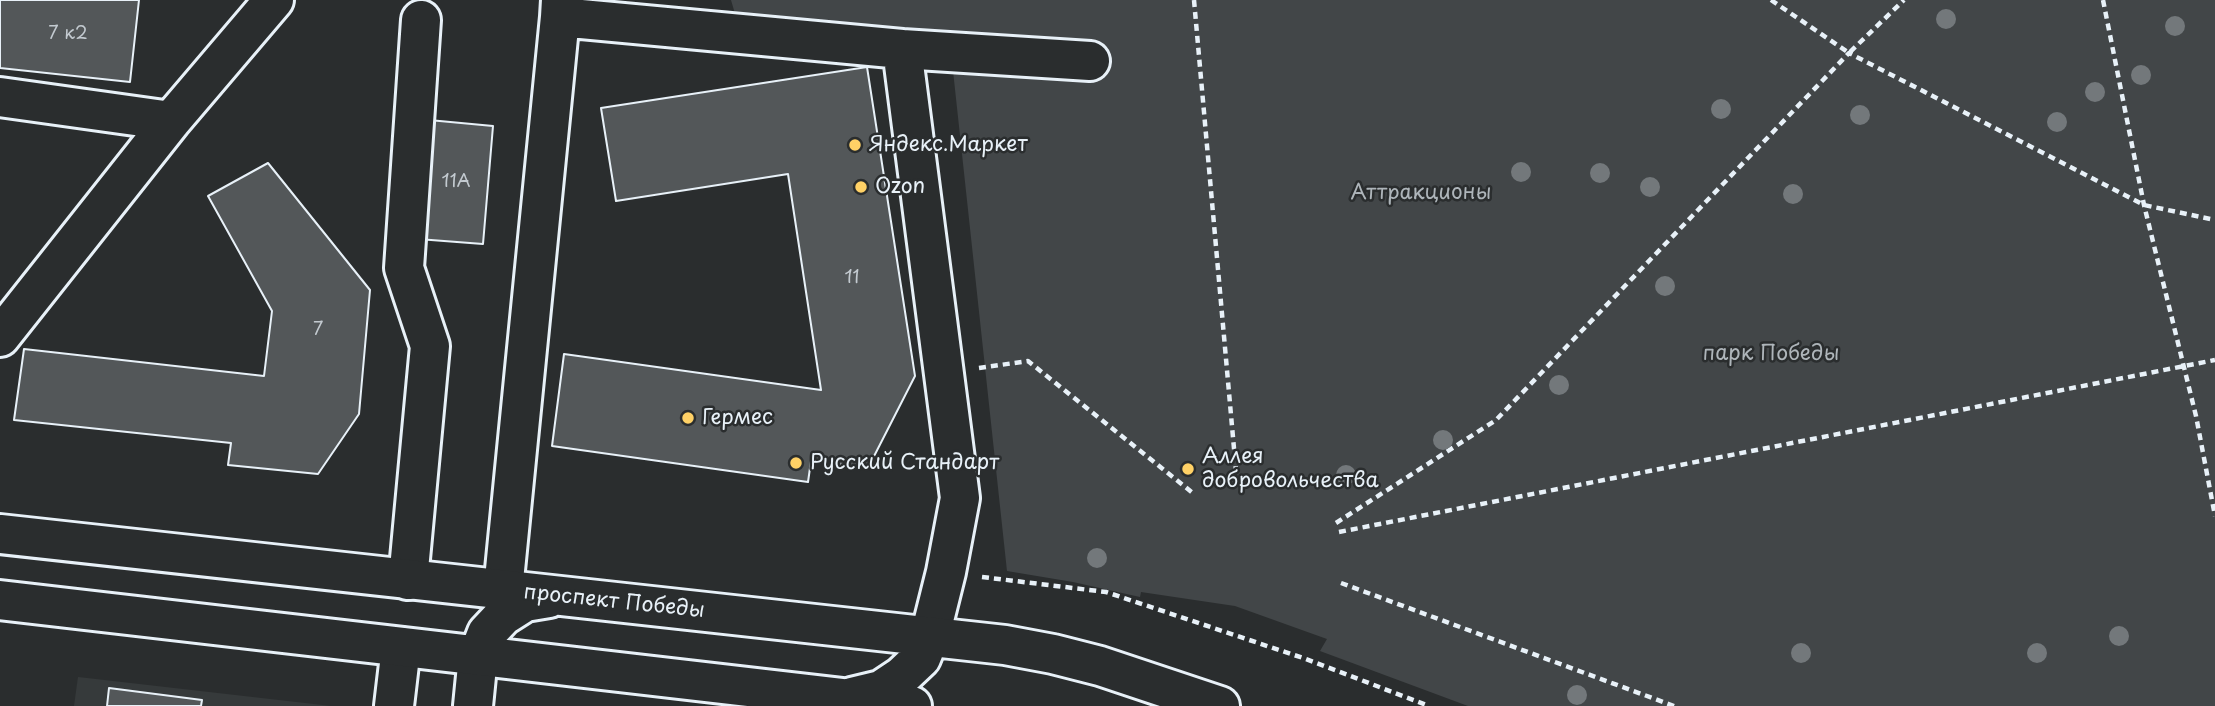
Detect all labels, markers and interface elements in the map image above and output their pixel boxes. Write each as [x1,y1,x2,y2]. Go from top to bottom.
house number: 7 к2 [48,23,88,45]
place label: Яндекс.Маркет [869,132,1028,158]
marker: Яндекс.Маркет [847,137,863,153]
house number: 11А [442,171,470,193]
place label: Ozon [875,174,925,200]
marker: Ozon [853,179,869,195]
park label: Аттракционы [1350,180,1492,206]
house number: 11 [844,267,860,289]
house number: 7 [313,319,323,341]
park label: парк Победы [1703,341,1839,367]
place label: Гермес [702,405,773,431]
marker: Гермес [680,410,696,426]
place label: Аллея добровольчества [1202,444,1379,494]
place label: Русский Стандарт [810,450,999,476]
marker: Русский Стандарт [788,455,804,471]
marker: Аллея добровольчества [1180,461,1196,477]
street label: проспект Победы [522,580,706,624]

